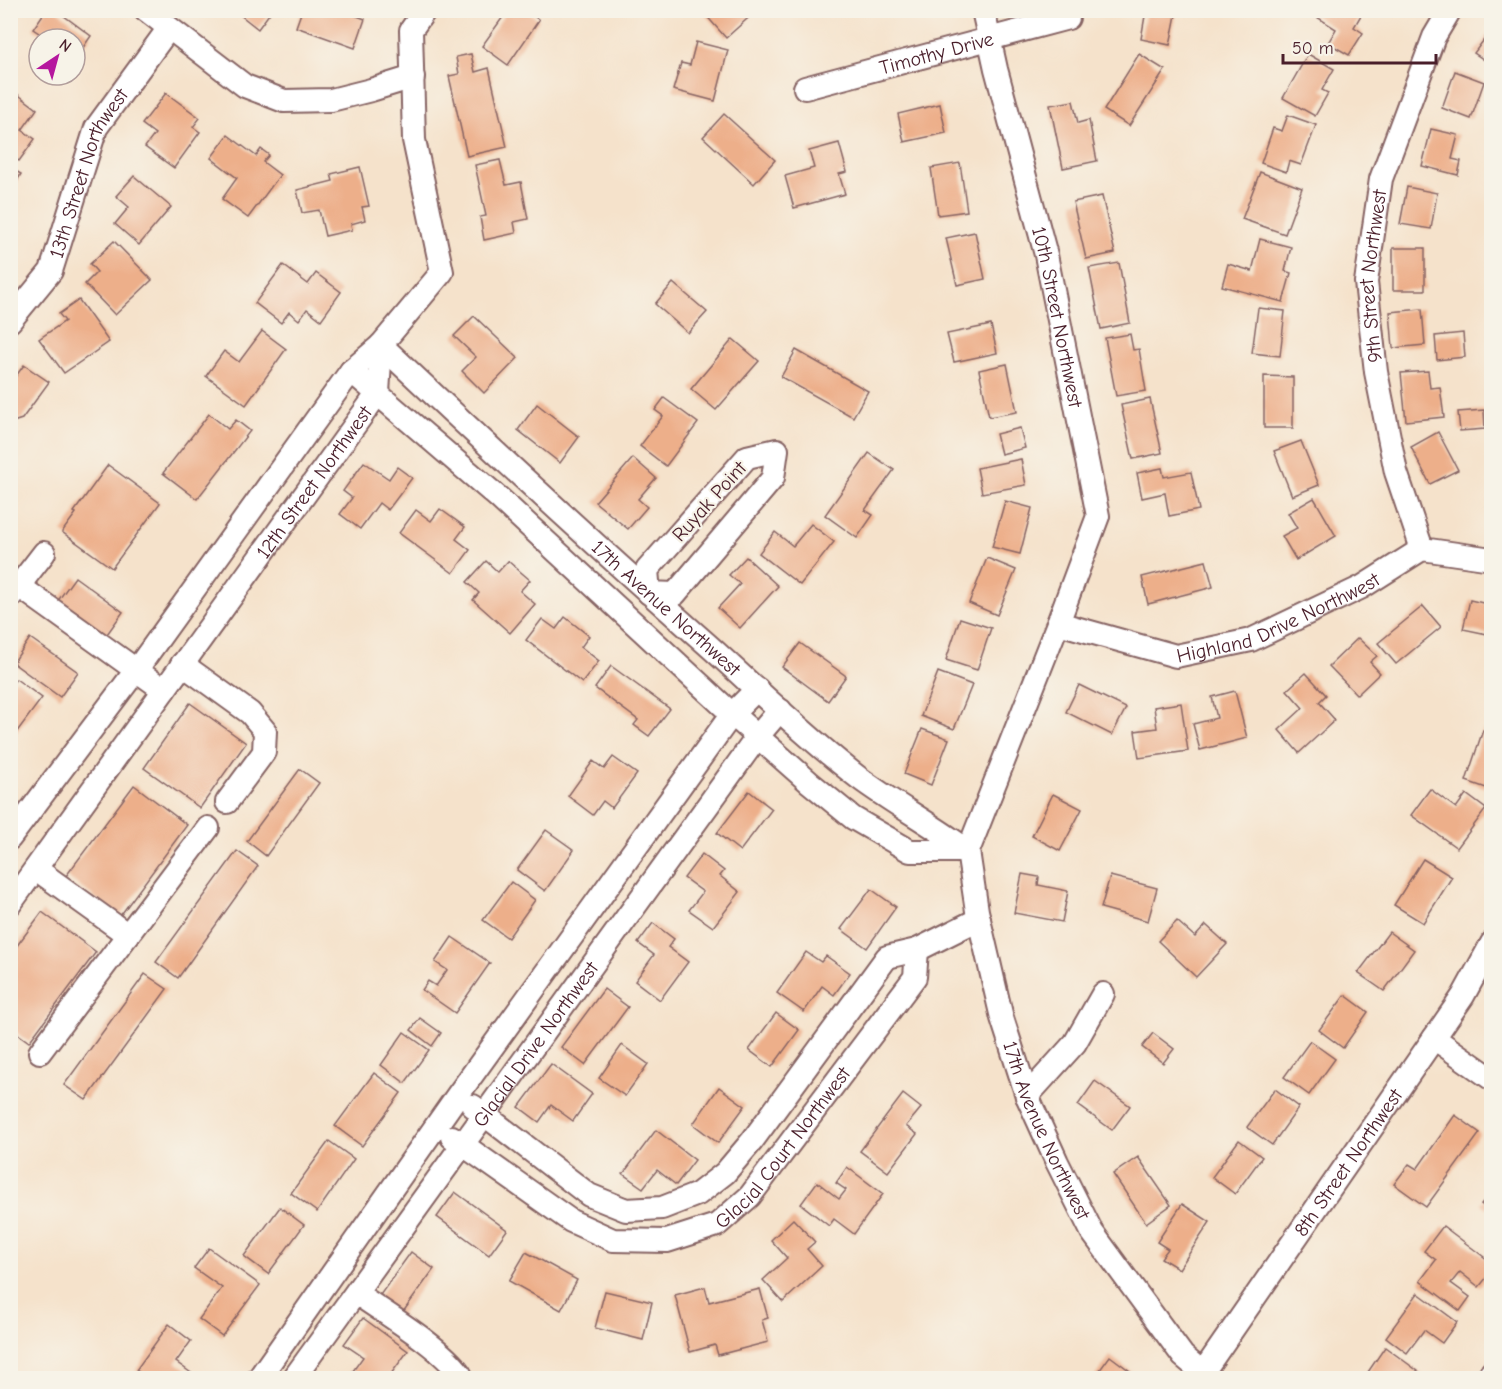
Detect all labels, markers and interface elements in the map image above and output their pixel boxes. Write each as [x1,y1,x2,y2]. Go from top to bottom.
north arrow [27,27,87,87]
street label: Timothy Drive [877,27,996,80]
scale bar [1283,27,1436,65]
text: N [56,35,75,56]
text: 50 m [1292,38,1334,59]
street label: 13th Street Northwest [45,83,134,261]
street label: 9th Street Northwest [1355,187,1392,364]
street label: 10th Street Northwest [1027,224,1087,411]
street label: 12th Street Northwest [252,401,378,563]
street label: Ruyak Point [667,456,752,546]
street label: 17th Avenue Northwest [587,536,746,682]
street label: Highland Drive Northwest [1175,567,1385,668]
street label: Glacial Drive Northwest [468,956,604,1131]
street label: 17th Avenue Northwest [998,1038,1095,1224]
street label: Glacial Court Northwest [710,1062,856,1234]
street label: 8th Street Northwest [1289,1084,1408,1241]

